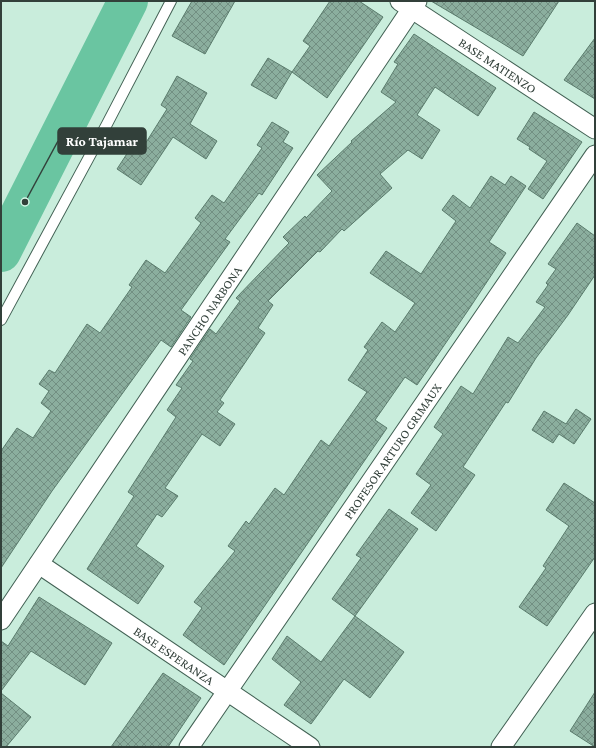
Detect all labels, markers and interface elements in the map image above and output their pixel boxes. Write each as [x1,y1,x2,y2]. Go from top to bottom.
street label: BASE MATIENZO [456,35,539,97]
callout: Río Tajamar [58,128,146,154]
text: Río Tajamar [66,133,139,150]
street label: PANCHO NARBONA [174,263,245,358]
street label: PROFESOR ARTURO GRIMAUX [341,380,445,522]
street label: BASE ESPERANZA [131,623,217,688]

